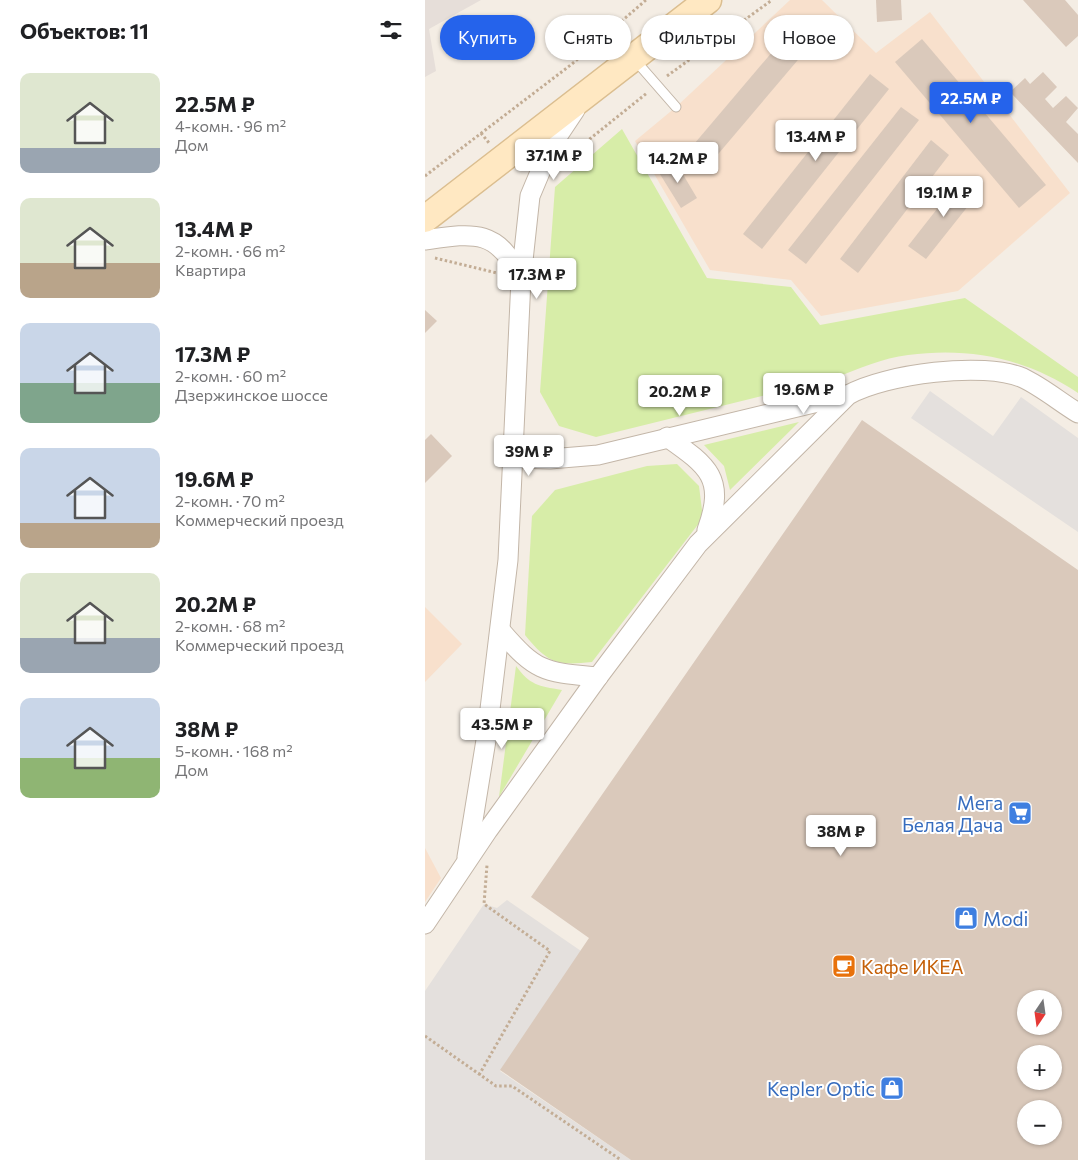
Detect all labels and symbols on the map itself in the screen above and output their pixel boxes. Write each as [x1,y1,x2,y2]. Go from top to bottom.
pin: 22.5M ₽ [925,82,1017,124]
pin: 13.4M ₽ [770,120,862,162]
pin: 37.1M ₽ [508,138,600,181]
pin: 14.2M ₽ [632,142,724,184]
pin: 19.1M ₽ [898,176,990,218]
pin: 17.3M ₽ [491,258,583,300]
pin: 19.6M ₽ [758,372,850,415]
pin: 20.2M ₽ [634,374,726,417]
pin: 39M ₽ [494,434,564,477]
pin: 43.5M ₽ [456,708,548,750]
place label: Мега Белая Дача [902,791,1003,836]
supermarket icon: Мега Белая Дача [1007,800,1033,826]
pin: 38M ₽ [806,814,876,857]
shop icon: Modi [953,905,979,931]
place label: Modi [983,907,1028,930]
cafe icon: Кафе ИКЕА [831,953,857,979]
place label: Кафе ИКЕА [861,955,964,978]
north arrow [1017,990,1063,1035]
shop icon: Kepler Optic [879,1075,905,1101]
place label: Kepler Optic [767,1077,875,1100]

